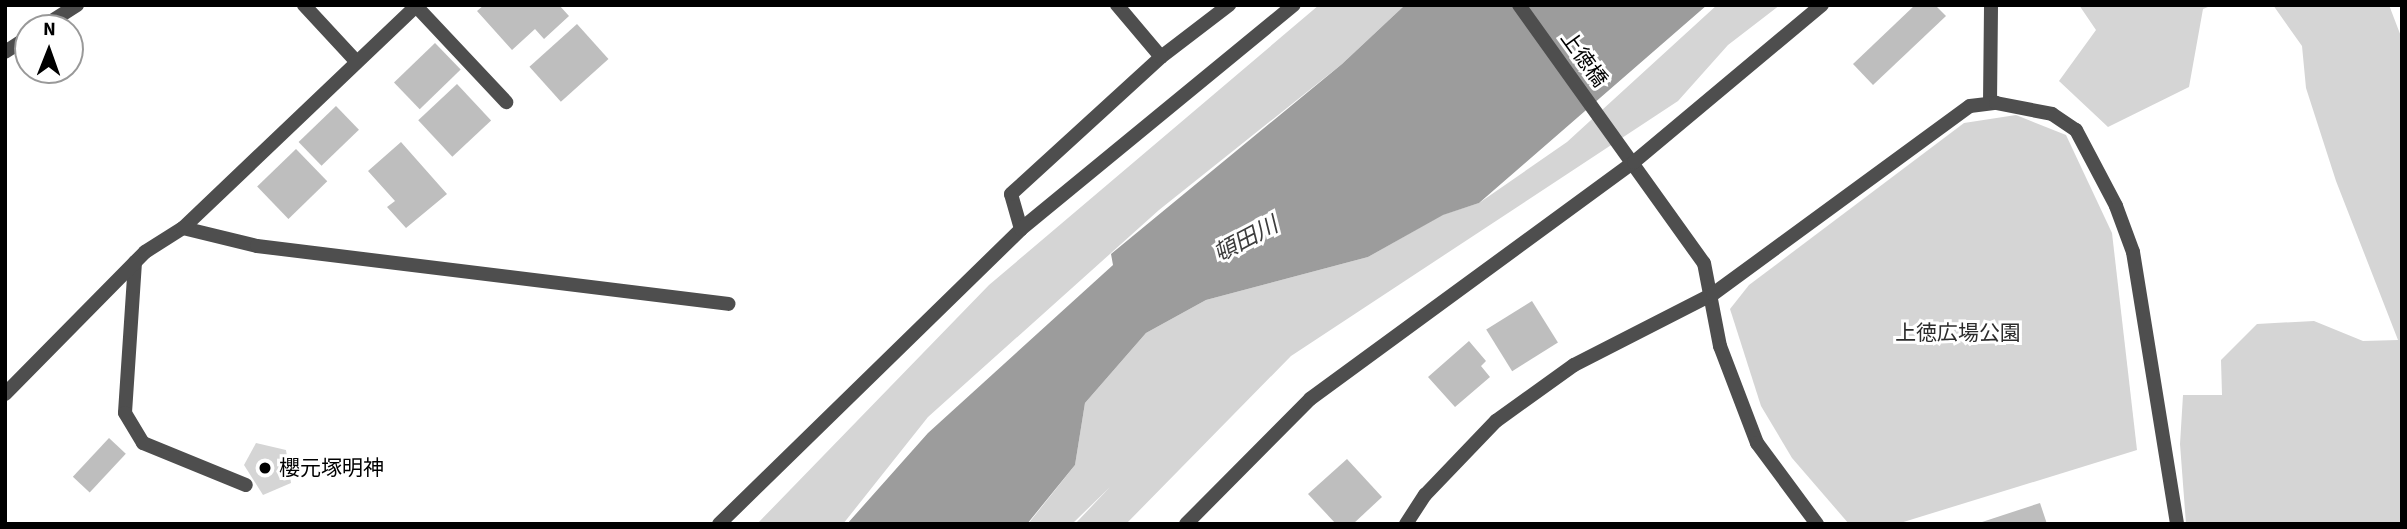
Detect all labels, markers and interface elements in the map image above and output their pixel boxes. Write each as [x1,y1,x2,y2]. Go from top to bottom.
north arrow [14,14,84,84]
text: N [43,16,56,43]
street label: 上徳橋 [1555,26,1613,92]
water label: 頓田川 [1209,212,1283,268]
park label: 上徳広場公園 [1895,320,2021,346]
place label: 櫻元塚明神 [279,455,384,481]
marker: 櫻元塚明神 [257,460,273,476]

